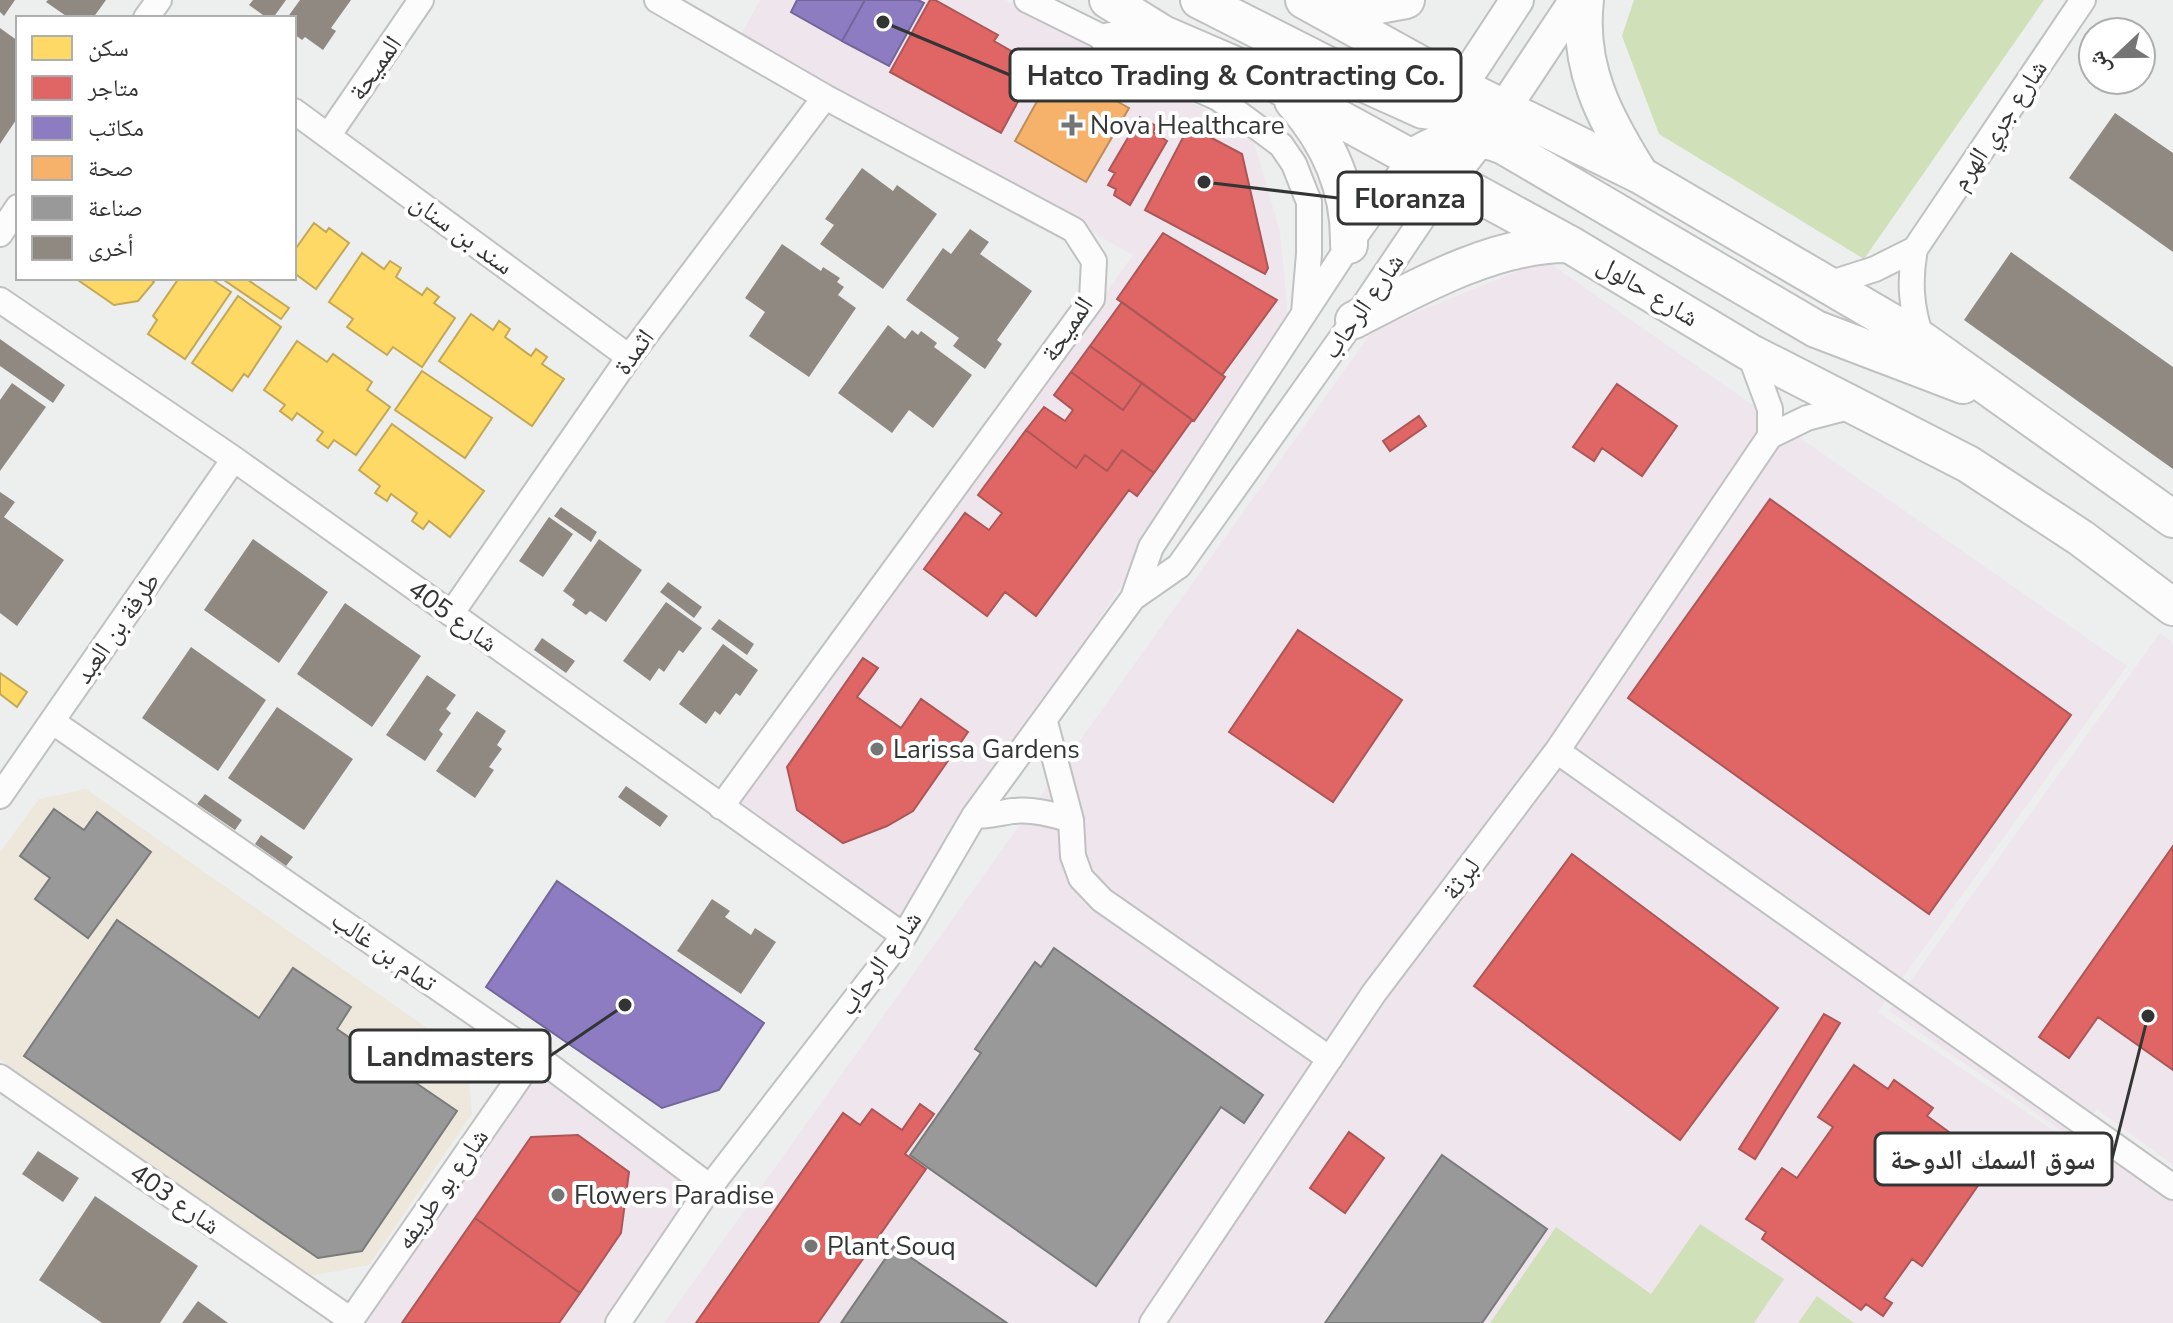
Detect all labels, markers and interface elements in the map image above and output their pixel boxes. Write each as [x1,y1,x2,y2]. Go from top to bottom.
legend [16,16,296,280]
north arrow [2077,16,2157,96]
street label: المميحة [340,29,410,107]
text: سكن [88,32,129,64]
text: ش [2081,47,2118,80]
callout: Hatco Trading & Contracting Co. [1010,49,1461,101]
street label: شارع جري الهرم [1942,53,2058,199]
text: Hatco Trading & Contracting Co. [1027,57,1445,95]
text: متاجر [87,72,139,104]
place label: Nova Healthcare [1090,108,1285,143]
text: مكاتب [88,112,144,144]
marker: Nova Healthcare [1061,114,1083,136]
text: صحة [88,152,134,184]
callout: Floranza [1338,172,1482,224]
text: Floranza [1354,180,1466,218]
street label: سند بن سنان [403,185,521,283]
text: صناعة [88,192,143,224]
text: أخرى [88,232,134,264]
street label: شارع الرحاب [1314,246,1412,366]
street label: شارع حالول [1591,247,1705,335]
street label: المميحة [1032,290,1102,368]
street label: اثمدة [606,322,662,382]
street label: طرفة بن العبد [66,565,168,691]
street label: شارع 405 [401,572,505,660]
place label: Larissa Gardens [893,732,1080,767]
marker: Larissa Gardens [868,740,886,758]
street label: لبرثة [1434,851,1488,907]
street label: تمام بن غالب [324,902,444,1000]
street label: شارع الرحاب [830,904,930,1022]
callout: Landmasters [350,1030,550,1082]
text: Landmasters [366,1038,534,1076]
street label: شارع بو طريفه [387,1121,497,1257]
callout: سوق السمك الدوحة [1875,1133,2112,1185]
text: سوق السمك الدوحة [1890,1141,2096,1179]
street label: شارع 403 [123,1155,227,1243]
place label: Flowers Paradise [574,1178,774,1213]
marker: Flowers Paradise [549,1186,567,1204]
place label: Plant Souq [827,1229,956,1264]
marker: Plant Souq [802,1237,820,1255]

